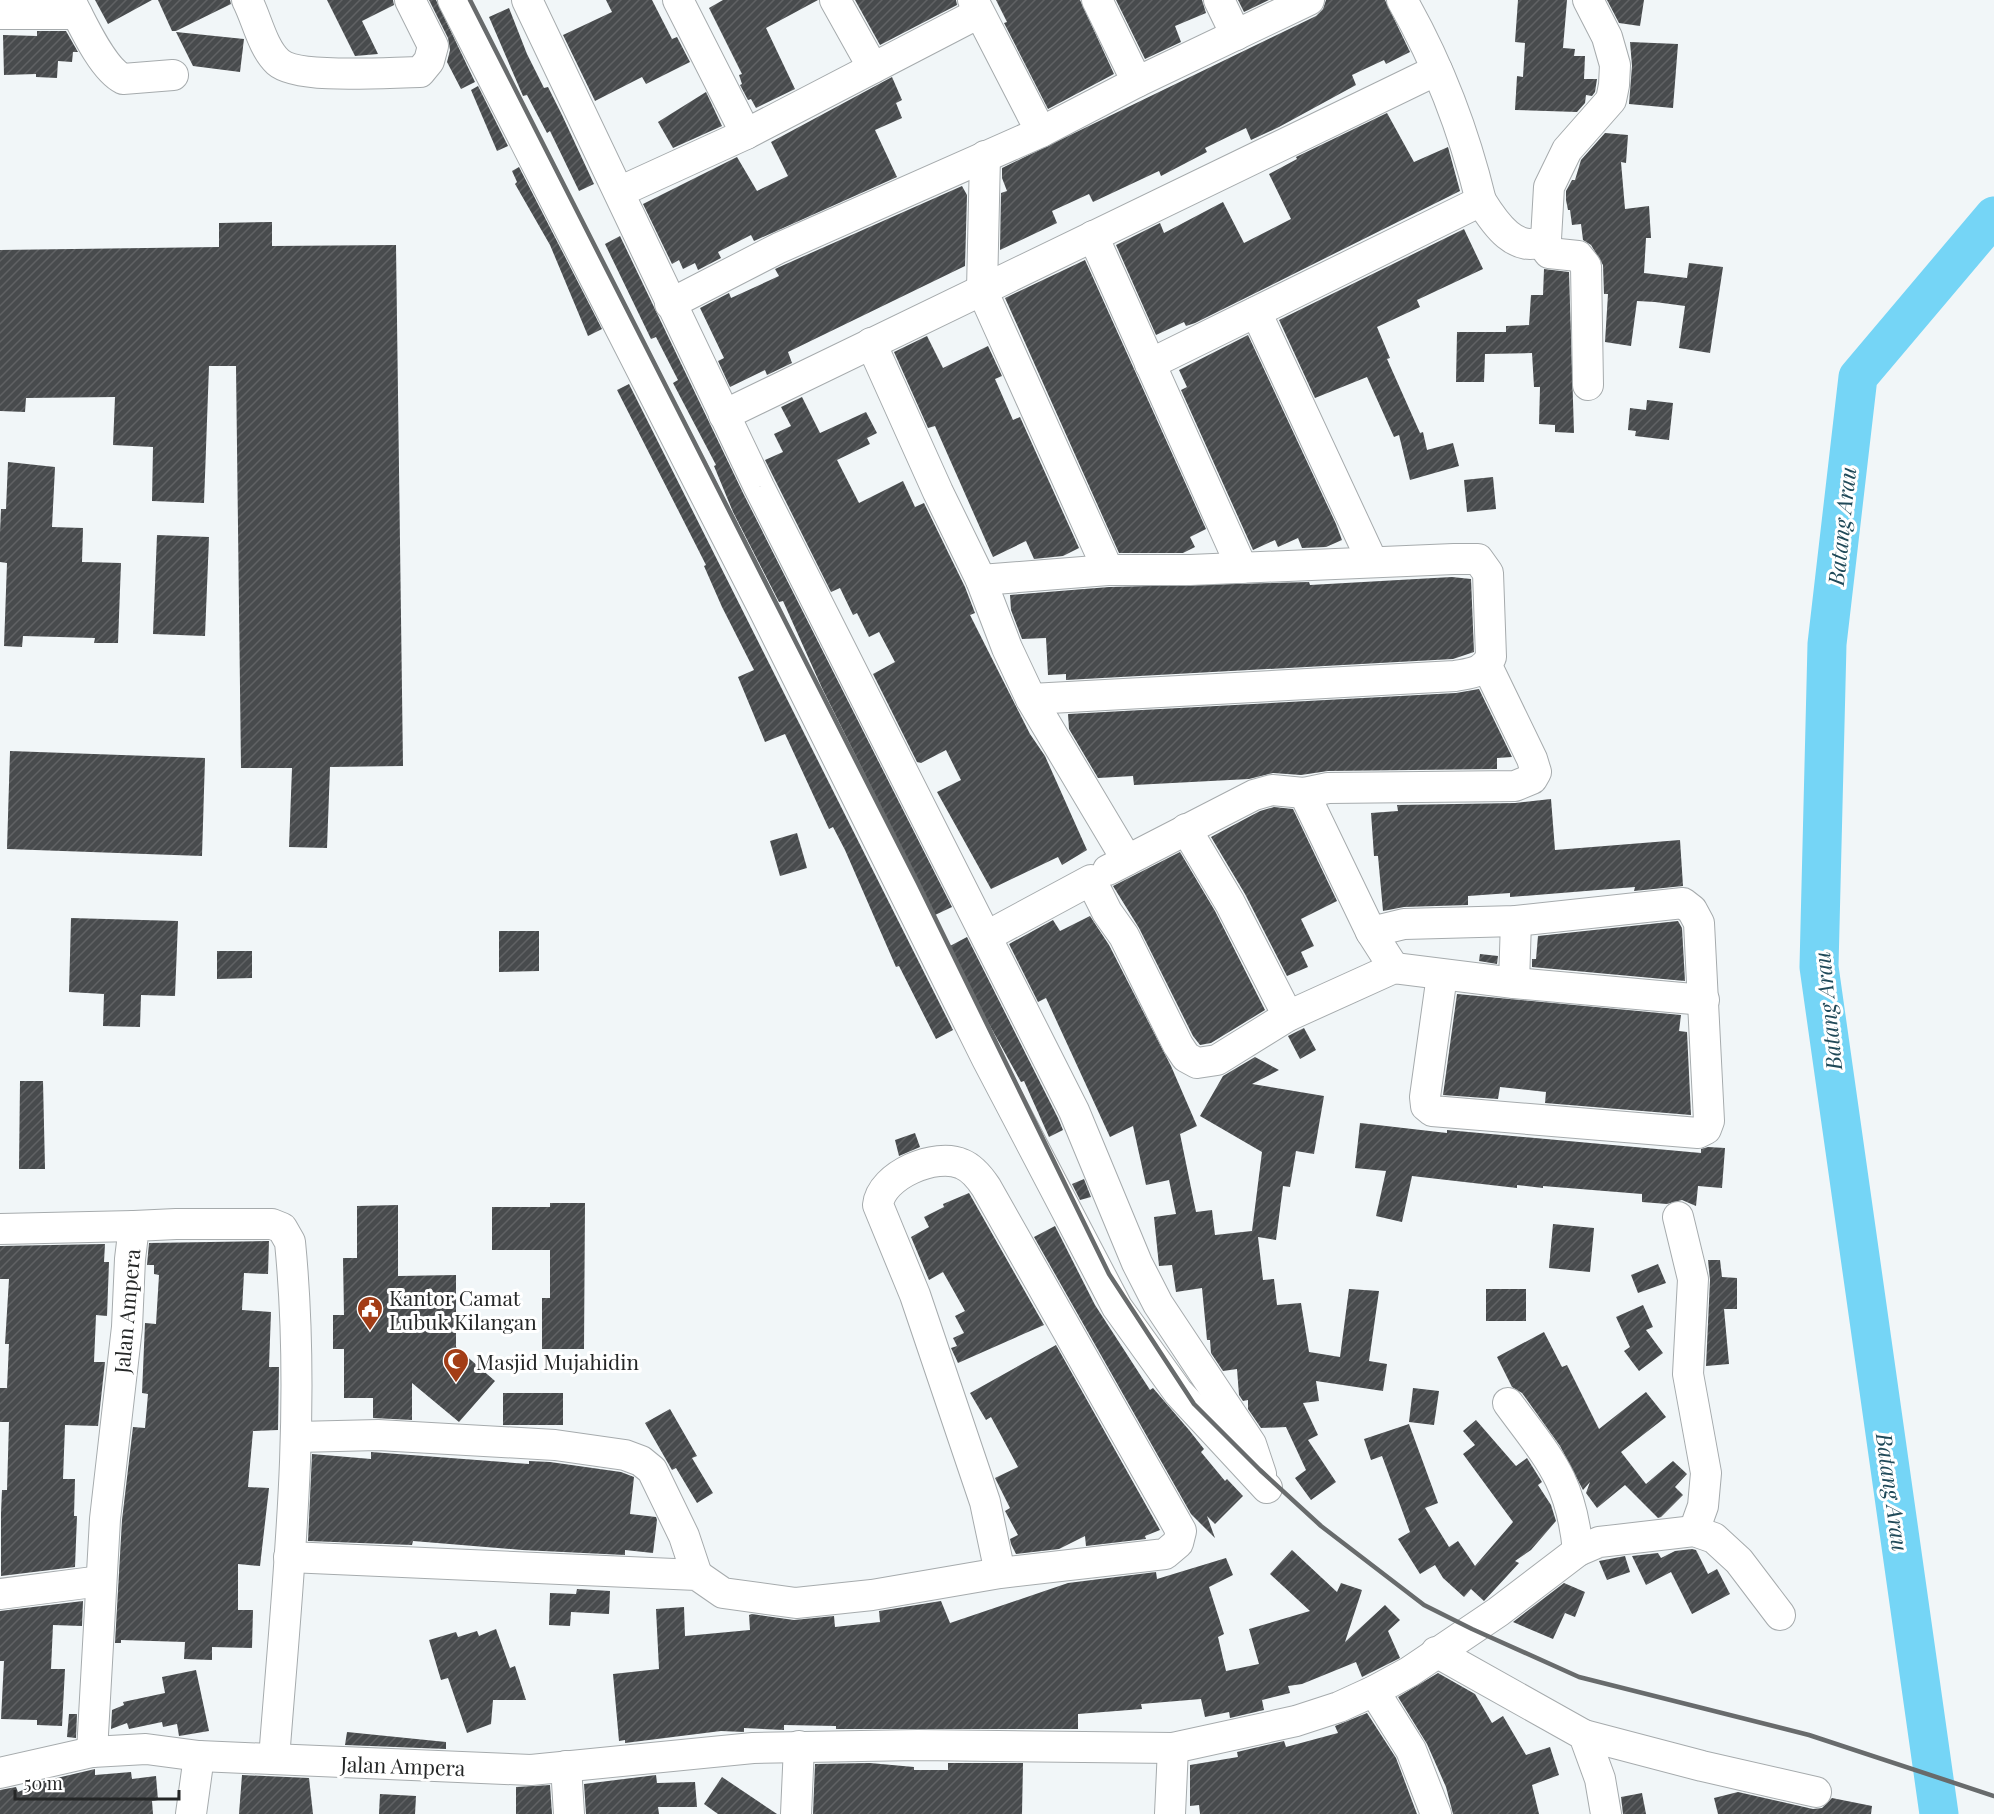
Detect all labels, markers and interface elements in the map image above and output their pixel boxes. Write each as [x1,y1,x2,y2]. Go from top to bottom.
water label: Batang Arau [1820,465,1862,588]
water label: Batang Arau [1806,950,1848,1073]
street label: Jalan Ampera [107,1247,145,1375]
place label: Kantor Camat Lubuk Kilangan [389,1283,537,1335]
public building icon: Kantor Camat Lubuk Kilangan [355,1294,385,1332]
mosque icon: Masjid Mujahidin [441,1346,471,1384]
place label: Masjid Mujahidin [476,1347,639,1375]
water label: Batang Arau [1870,1430,1916,1553]
street label: Jalan Ampera [339,1749,466,1781]
scale bar [15,1763,178,1801]
text: 50 m [24,1771,63,1795]

